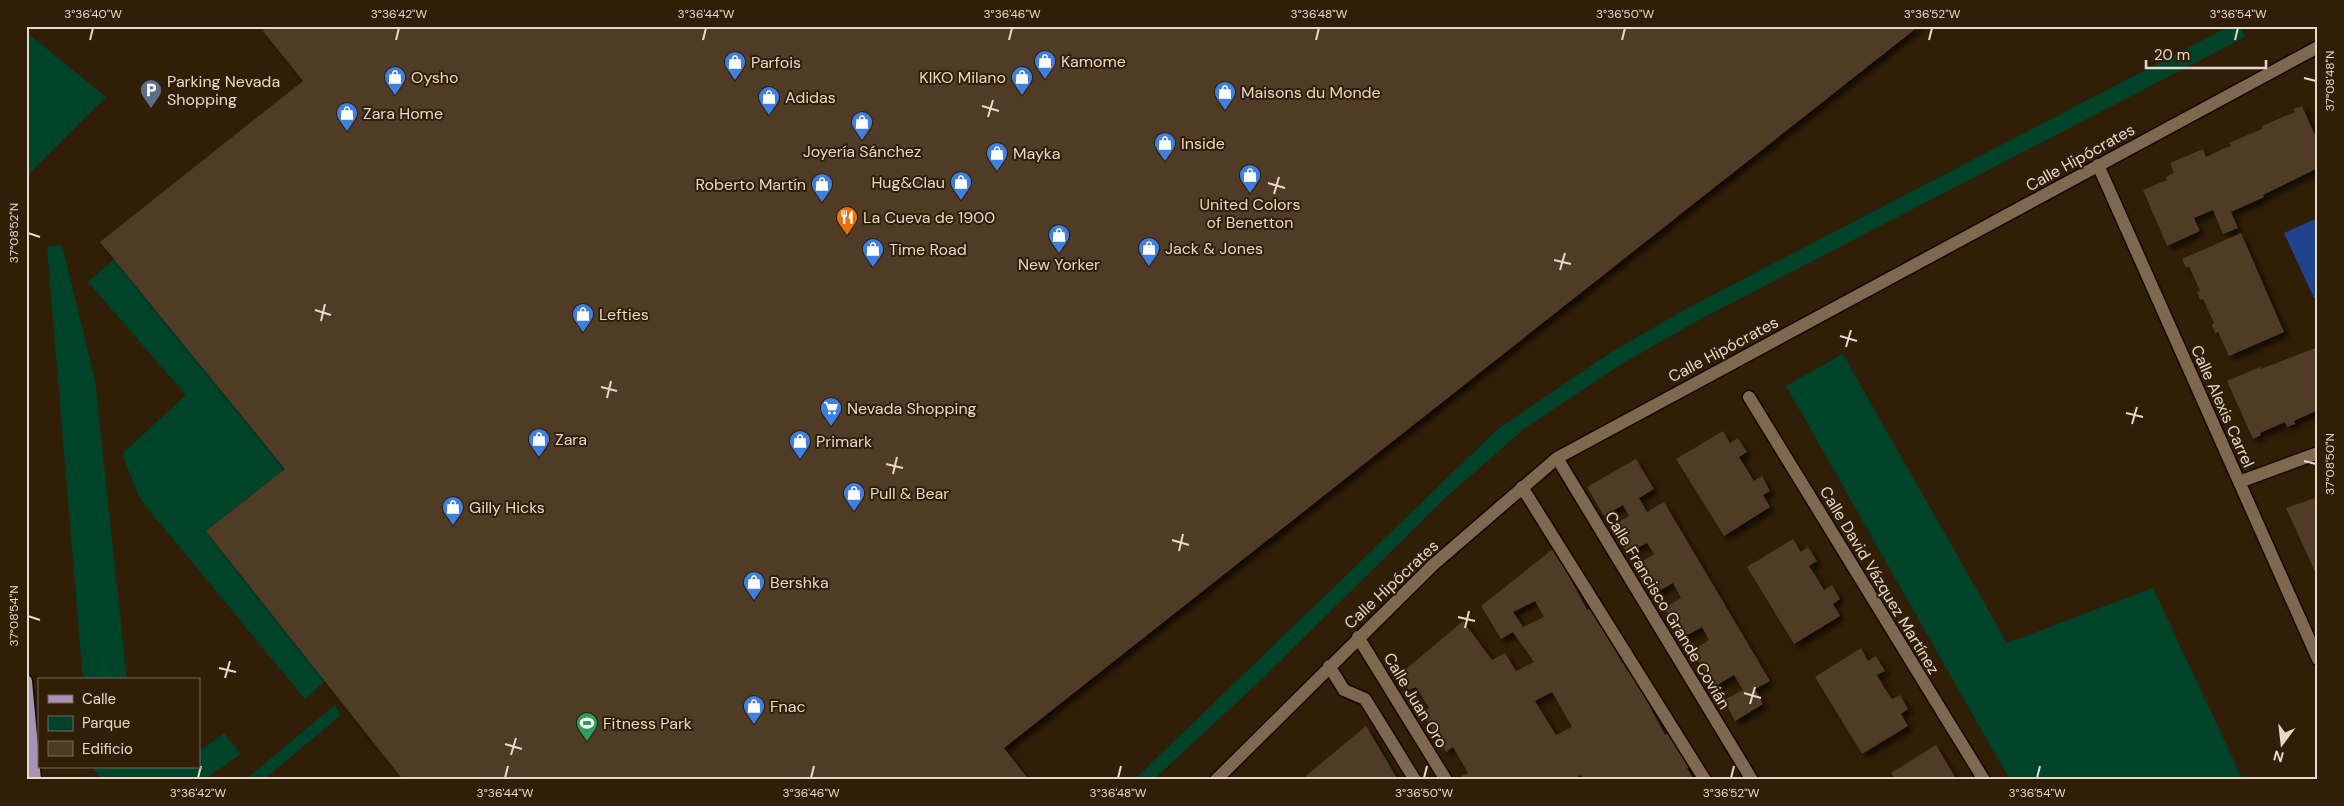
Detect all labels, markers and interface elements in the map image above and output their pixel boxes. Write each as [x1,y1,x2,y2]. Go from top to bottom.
text: 3°36'40"W [64,6,122,22]
text: 3°36'42"W [371,6,428,22]
text: 3°36'44"W [678,6,735,22]
text: 3°36'46"W [983,6,1041,22]
text: 3°36'48"W [1291,6,1348,22]
text: 3°36'50"W [1596,6,1654,22]
text: 3°36'52"W [1904,6,1961,22]
text: 3°36'54"W [2209,6,2267,22]
scale bar [2146,38,2266,70]
text: 20 m [2154,45,2190,65]
shop icon: Kamome [1033,49,1057,80]
shop icon: Parfois [723,50,747,81]
place label: Kamome [1061,51,1126,72]
text: 37°08'48"N [2322,51,2338,111]
place label: Parfois [751,52,801,73]
shop icon: Oysho [383,65,407,96]
shop icon: KIKO Milano [1010,65,1034,96]
place label: Oysho [411,67,459,88]
place label: KIKO Milano [919,67,1006,88]
place label: Parking Nevada Shopping [167,71,280,110]
parking icon: Parking Nevada Shopping [139,78,163,109]
shop icon: Maisons du Monde [1213,80,1237,111]
place label: Maisons du Monde [1241,82,1381,103]
shop icon: Adidas [757,85,781,116]
place label: Adidas [785,87,836,108]
shop icon: Zara Home [335,101,359,132]
place label: Zara Home [363,103,443,124]
shop icon: Joyería Sánchez [850,110,874,141]
street label: Calle Hipócrates [2022,119,2139,196]
shop icon: Inside [1153,131,1177,162]
place label: Inside [1181,133,1225,154]
place label: Joyería Sánchez [803,141,921,162]
shop icon: Mayka [985,141,1009,172]
place label: Mayka [1013,143,1061,164]
shop icon: United Colors of Benetton [1238,163,1262,194]
shop icon: Hug&Clau [949,170,973,201]
shop icon: Roberto Martín [810,172,834,203]
place label: Hug&Clau [871,172,945,193]
place label: Roberto Martín [696,174,806,195]
place label: United Colors of Benetton [1200,194,1300,233]
text: 37°08'52"N [6,203,22,263]
restaurant icon: La Cueva de 1900 [835,205,859,236]
place label: La Cueva de 1900 [863,207,995,228]
shop icon: New Yorker [1047,223,1071,254]
shop icon: Jack & Jones [1137,236,1161,267]
shop icon: Time Road [861,237,885,268]
place label: Jack & Jones [1165,238,1263,259]
place label: Time Road [889,239,967,260]
place label: New Yorker [1018,254,1100,275]
shop icon: Lefties [571,302,595,333]
place label: Lefties [599,304,649,325]
street label: Calle Hipócrates [1665,312,1782,387]
street label: Calle Alexis Carrel [2186,342,2259,471]
supermarket icon: Nevada Shopping [819,396,843,427]
place label: Nevada Shopping [847,398,977,419]
shop icon: Zara [527,427,551,458]
place label: Zara [555,429,587,450]
shop icon: Primark [788,429,812,460]
place label: Primark [816,431,872,452]
text: 37°08'50"N [2322,433,2338,495]
shop icon: Pull & Bear [842,481,866,512]
street label: Calle David Vázquez Martínez [1815,482,1944,678]
place label: Pull & Bear [870,483,949,504]
shop icon: Gilly Hicks [441,495,465,526]
place label: Gilly Hicks [469,497,545,518]
street label: Calle Francisco Grande Covián [1600,508,1735,713]
street label: Calle Hipócrates [1340,535,1443,634]
shop icon: Bershka [742,570,766,601]
place label: Bershka [770,572,829,593]
text: 37°08'54"N [6,586,22,646]
street label: Calle Juan Oro [1379,649,1452,752]
legend [38,678,200,768]
text: Calle [82,689,116,709]
shop icon: Fnac [742,694,766,725]
place label: Fnac [770,696,806,717]
sports icon: Fitness Park [575,711,599,742]
text: Parque [82,713,130,733]
place label: Fitness Park [603,713,692,734]
north arrow [2256,718,2306,768]
text: Edificio [82,739,133,759]
text: N [2271,747,2286,767]
text: 3°36'42"W [170,785,227,801]
text: 3°36'44"W [477,785,534,801]
text: 3°36'46"W [782,785,840,801]
text: 3°36'48"W [1090,785,1147,801]
text: 3°36'50"W [1395,785,1453,801]
text: 3°36'52"W [1703,785,1760,801]
text: 3°36'54"W [2008,785,2066,801]

